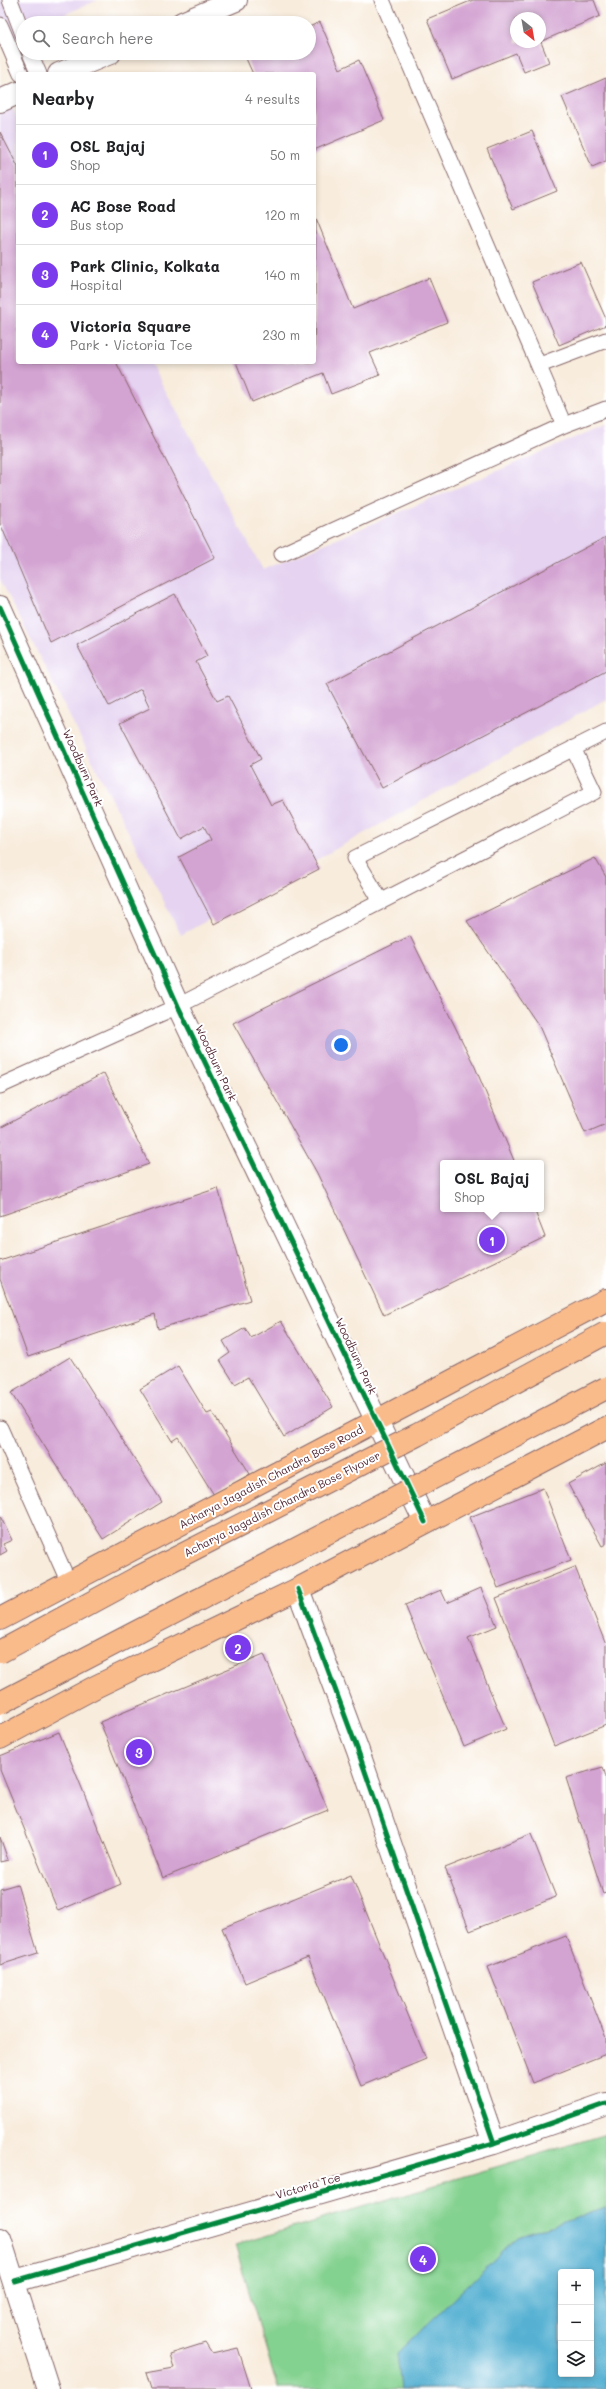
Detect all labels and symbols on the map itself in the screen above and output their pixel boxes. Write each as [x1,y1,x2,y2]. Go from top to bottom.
north arrow [510,12,546,48]
street label: Woodburn Park [60,727,107,809]
street label: Woodburn Park [192,1022,241,1104]
your location [331,1035,351,1055]
pin: 1 [479,1225,505,1255]
street label: Woodburn Park [332,1315,381,1397]
street label: Acharya Jagadish Chandra Bose Road [176,1421,366,1532]
street label: Acharya Jagadish Chandra Bose Flyover [181,1447,383,1560]
pin: 2 [225,1633,251,1663]
pin: 3 [126,1737,152,1767]
street label: Victoria Tce [274,2169,342,2202]
pin: 4 [410,2244,436,2274]

